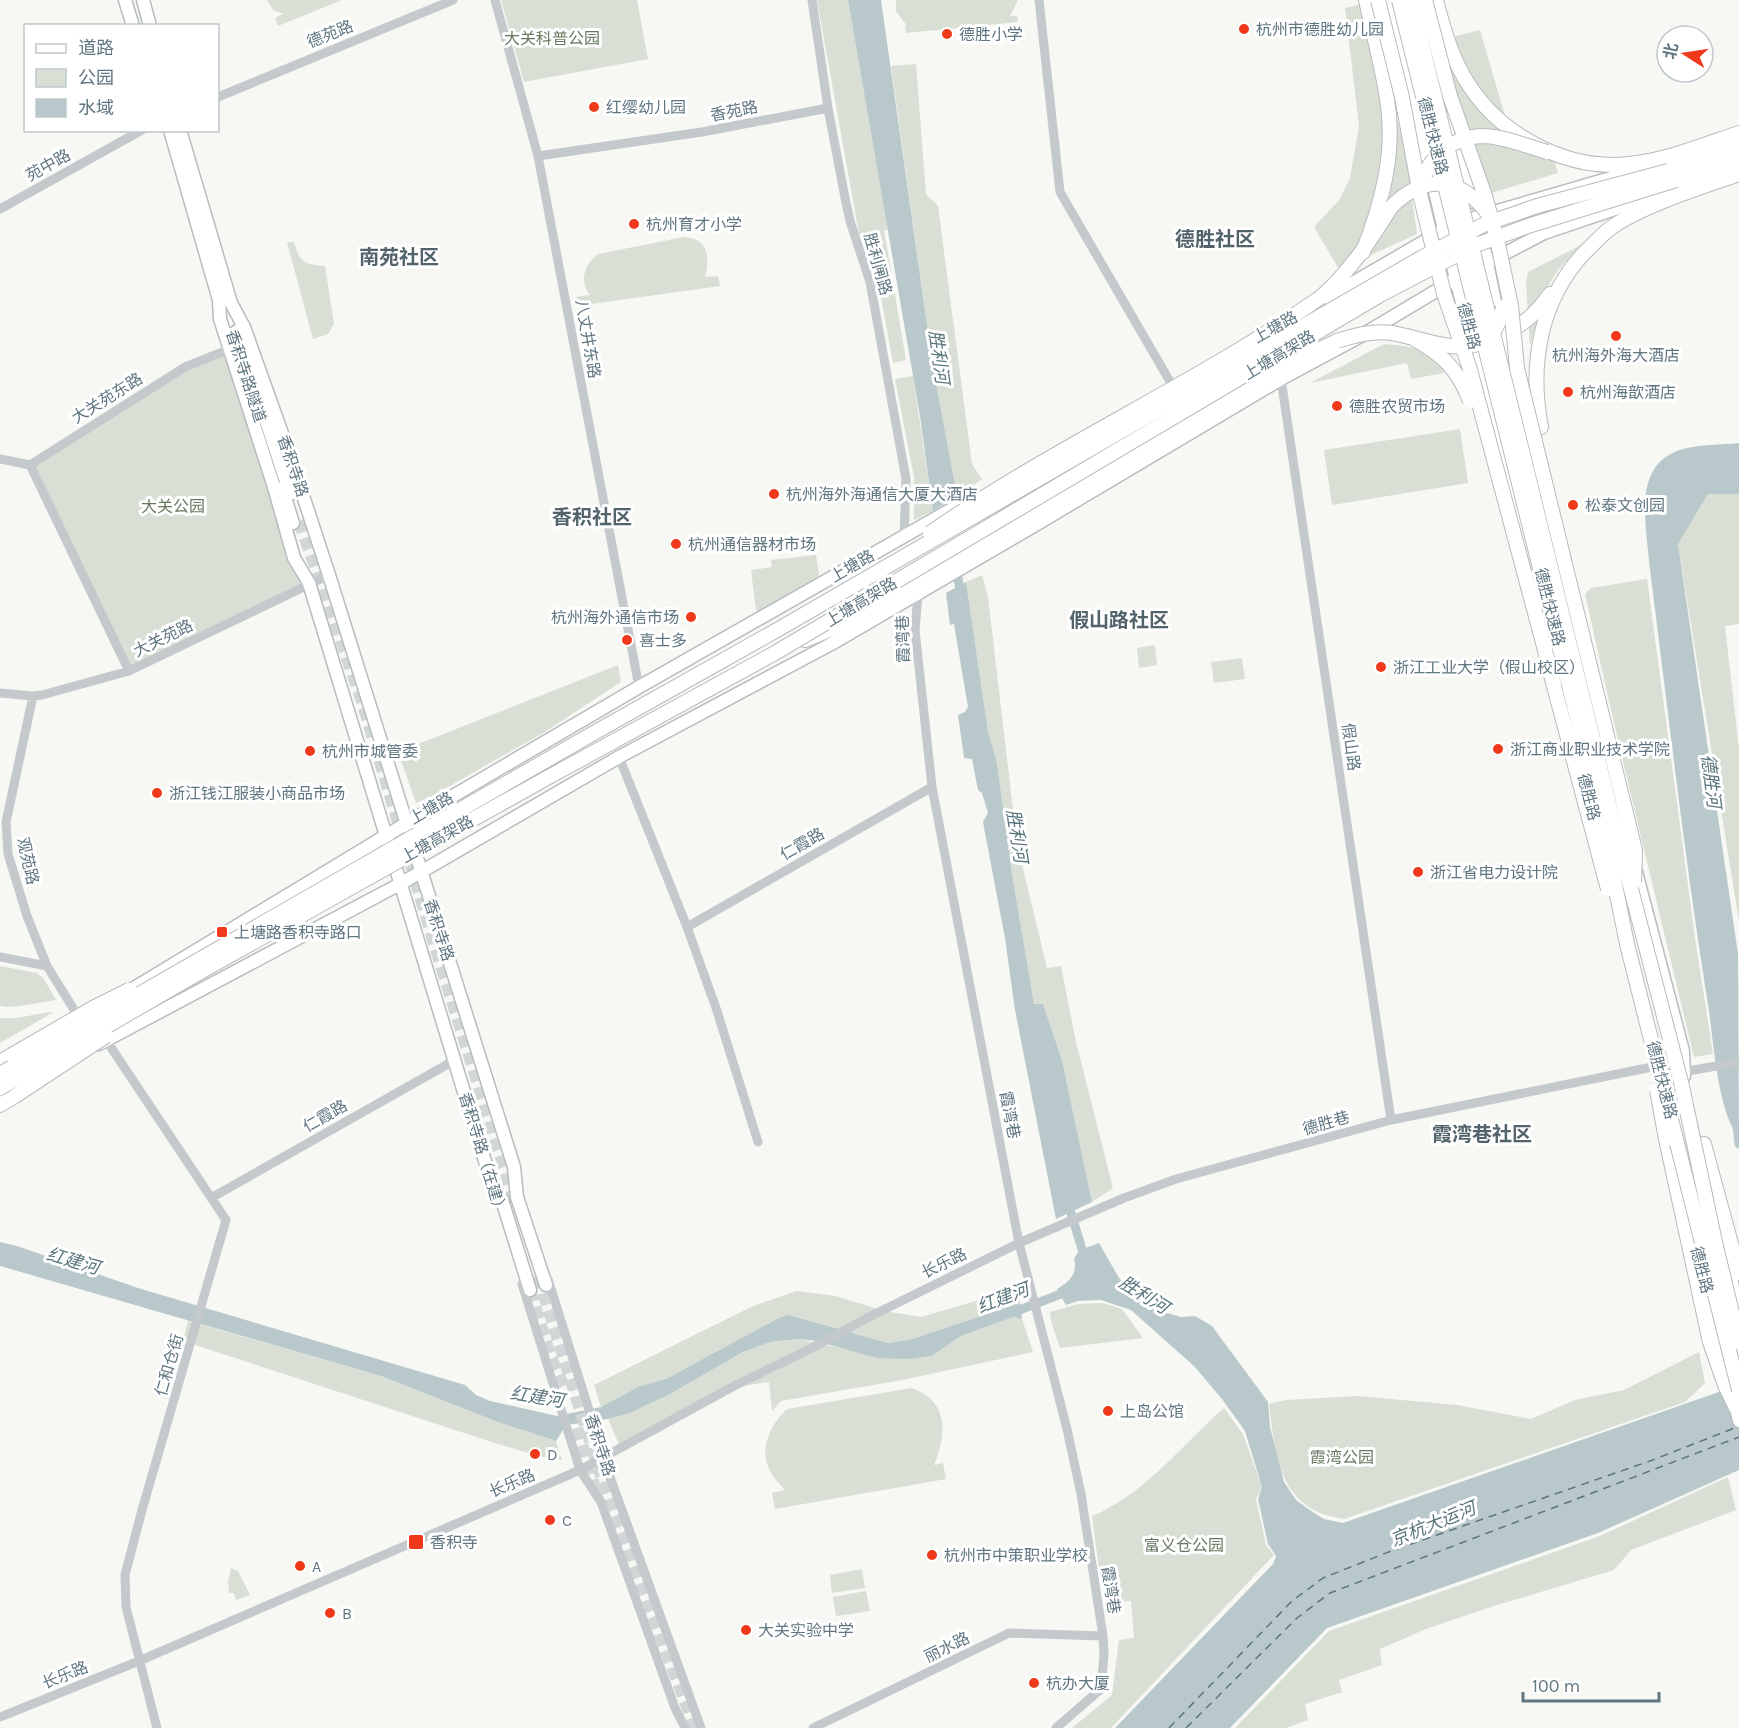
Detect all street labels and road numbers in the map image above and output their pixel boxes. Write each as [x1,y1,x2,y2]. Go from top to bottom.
street label: 德苑路 [304,16,356,52]
street label: 德胜快速路 [1414,95,1452,177]
street label: 香苑路 [709,97,759,125]
street label: 苑中路 [22,145,74,185]
street label: 胜利闸路 [860,231,896,297]
street label: 八丈井东路 [572,298,604,380]
street label: 德胜路 [1454,300,1484,352]
street label: 上塘路 [1249,307,1301,347]
street label: 上塘高架路 [1240,326,1318,384]
street label: 香积寺路隧道 [222,327,270,425]
street label: 大关苑东路 [68,369,146,427]
street label: 香积寺路 [274,433,312,499]
street label: 上塘路 [826,546,878,586]
street label: 德胜快速路 [1531,566,1569,648]
street label: 上塘高架路 [822,573,900,631]
street label: 大关苑路 [130,615,196,661]
street label: 霞湾巷 [893,615,913,663]
street label: 假山路 [1338,722,1364,772]
street label: 德胜路 [1574,771,1604,823]
street label: 上塘路 [405,788,457,828]
street label: 上塘高架路 [397,811,477,867]
street label: 仁霞路 [776,824,828,864]
street label: 观苑路 [13,835,43,887]
street label: 香积寺路 [420,897,458,963]
street label: 德胜快速路 [1643,1039,1681,1121]
street label: 香积寺路（在建） [455,1090,511,1218]
street label: 霞湾巷 [996,1090,1024,1140]
street label: 仁霞路 [299,1096,351,1136]
street label: 德胜巷 [1300,1107,1352,1139]
street label: 长乐路 [918,1244,970,1282]
street label: 德胜路 [1687,1244,1717,1296]
street label: 仁和仓街 [151,1332,187,1398]
street label: 香积寺路 [581,1412,619,1478]
street label: 长乐路 [486,1465,538,1501]
street label: 霞湾巷 [1098,1565,1124,1615]
street label: 丽水路 [921,1628,973,1666]
street label: 长乐路 [39,1657,91,1693]

